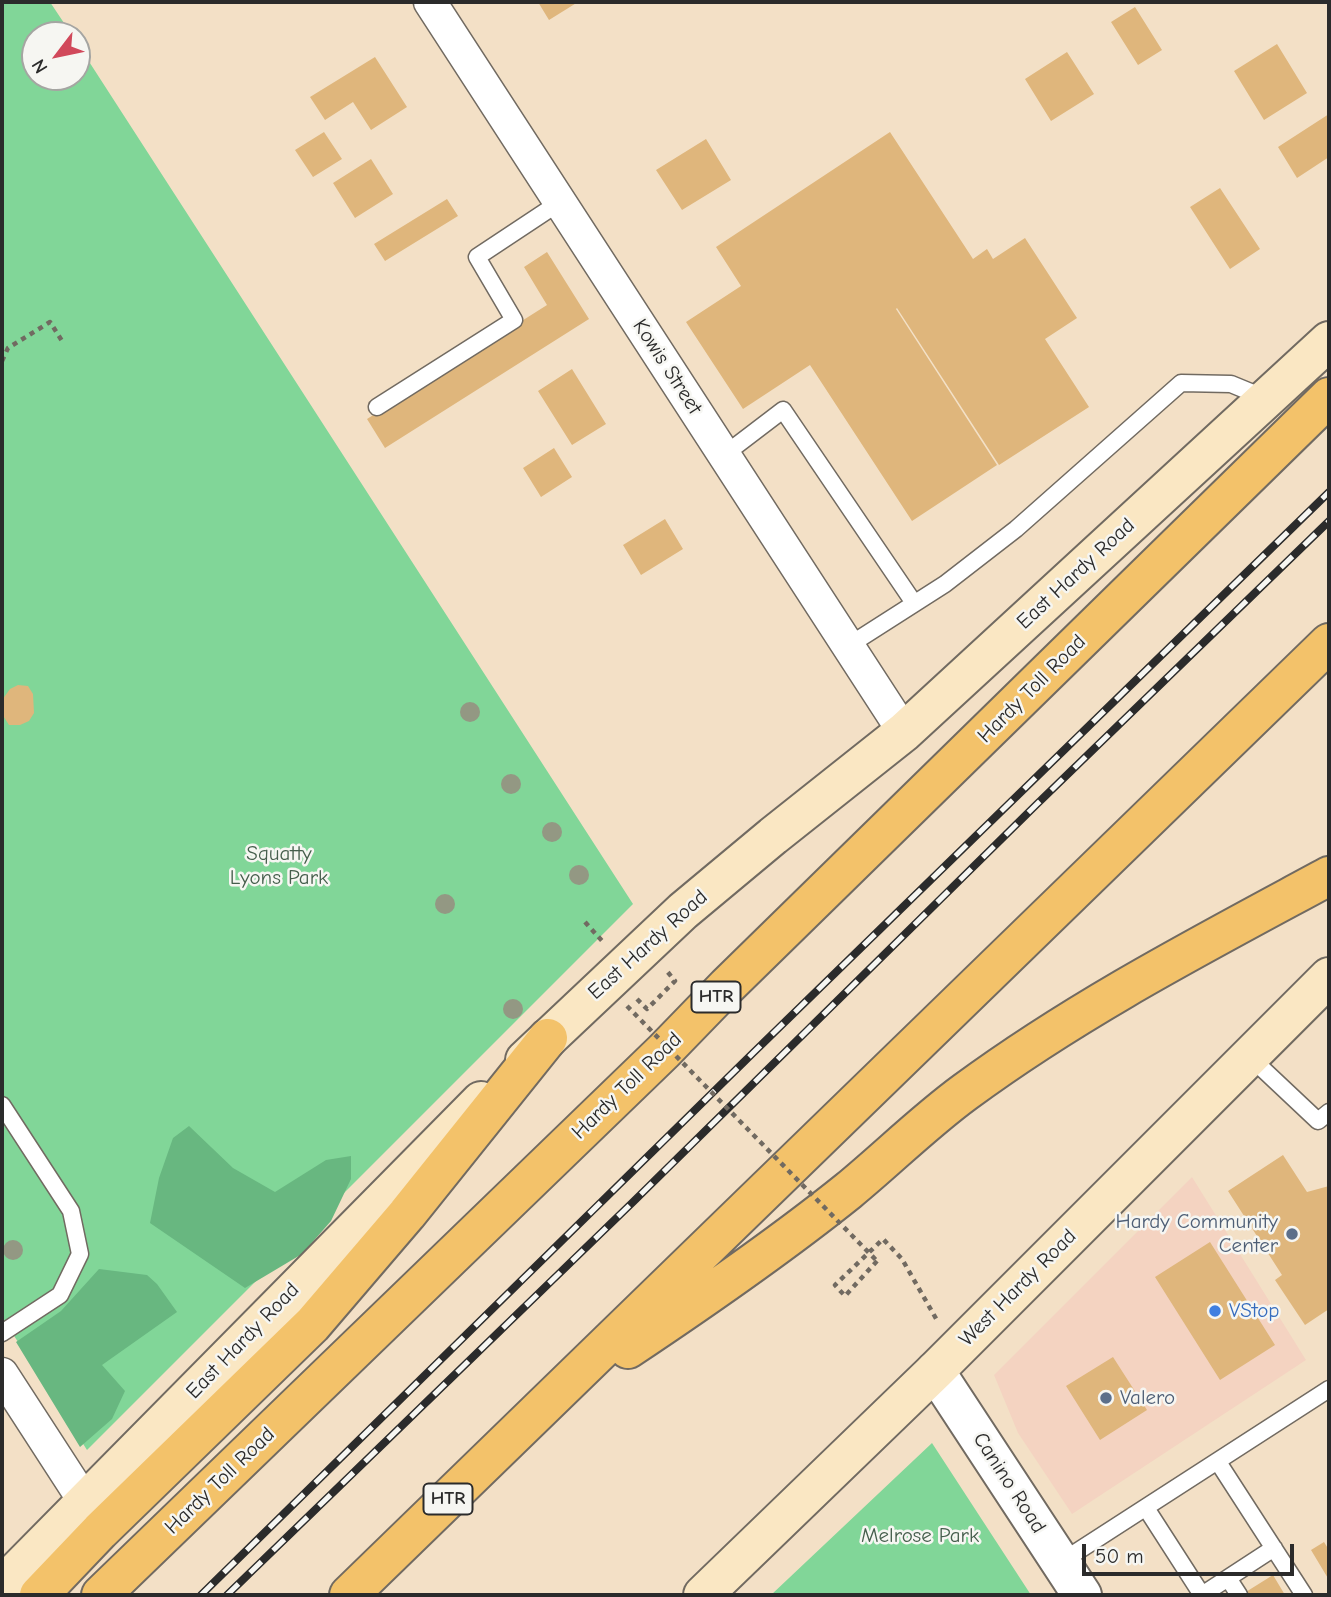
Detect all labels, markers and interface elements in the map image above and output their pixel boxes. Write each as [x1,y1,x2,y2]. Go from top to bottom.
north arrow [21,21,91,91]
text: N [27,55,53,77]
street label: Kowis Street [627,315,707,419]
street label: East Hardy Road [1012,513,1140,635]
street label: Hardy Toll Road [973,630,1091,748]
park label: Squatty Lyons Park [230,841,328,891]
street label: East Hardy Road [583,885,713,1005]
road number: HTR [692,981,740,1012]
street label: Hardy Toll Road [567,1027,687,1145]
place label: Hardy Community Center [1116,1209,1278,1259]
street label: West Hardy Road [954,1224,1082,1352]
marker: Hardy Community Center [1284,1226,1300,1242]
street label: East Hardy Road [181,1278,305,1404]
place label: VStop [1229,1298,1280,1324]
marker: VStop [1207,1303,1223,1319]
place label: Valero [1120,1385,1175,1411]
marker: Valero [1098,1390,1114,1406]
street label: Hardy Toll Road [160,1422,280,1540]
street label: Canino Road [967,1428,1051,1538]
road number: HTR [424,1484,472,1514]
park label: Melrose Park [861,1523,979,1549]
scale bar [1086,1530,1298,1574]
text: 50 m [1095,1544,1144,1568]

